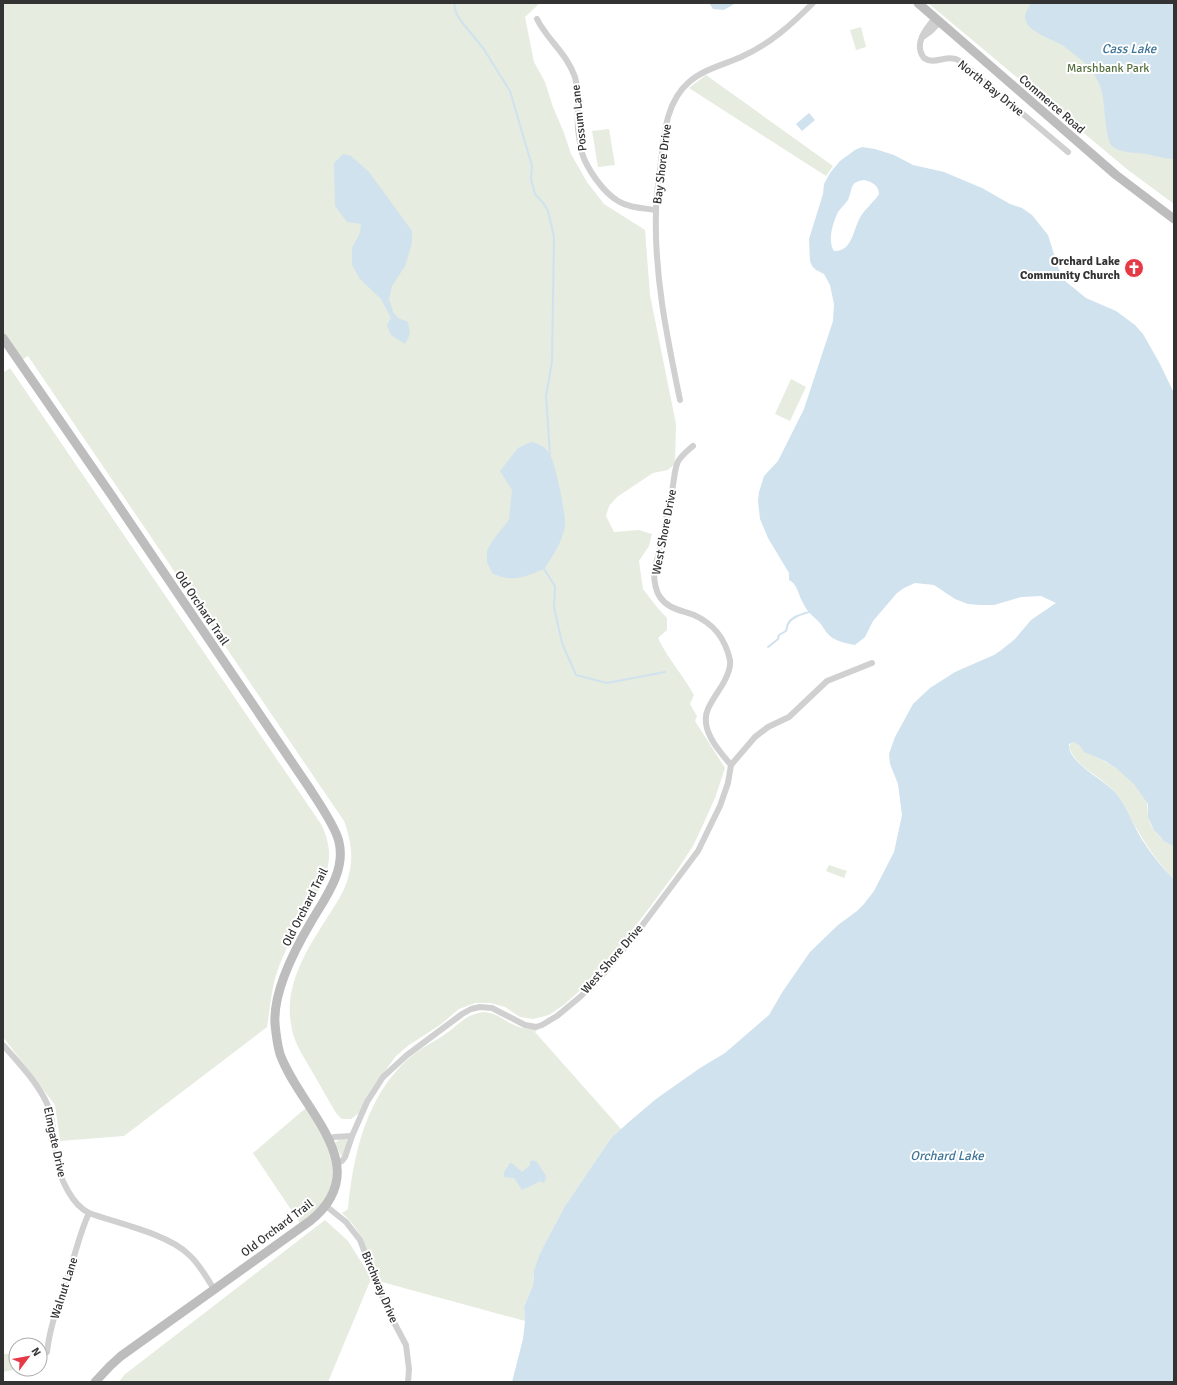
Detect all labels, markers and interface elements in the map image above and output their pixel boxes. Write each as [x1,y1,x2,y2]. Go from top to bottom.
water label: Cass Lake [1102,41,1158,57]
street label: North Bay Drive [955,57,1027,120]
park label: Marshbank Park [1067,61,1149,76]
street label: Commerce Road [1016,72,1088,137]
street label: Possum Lane [569,84,590,152]
street label: Bay Shore Drive [650,123,675,205]
place label: Orchard Lake Community Church [1020,254,1120,283]
church icon: Orchard Lake Community Church [1123,257,1145,279]
street label: West Shore Drive [649,488,680,576]
street label: Old Orchard Trail [171,568,232,649]
street label: Old Orchard Trail [279,865,332,949]
street label: West Shore Drive [578,922,647,997]
street label: Elmgate Drive [40,1105,69,1179]
water label: Orchard Lake [910,1148,985,1164]
street label: Old Orchard Trail [238,1196,317,1260]
street label: Birchway Drive [358,1249,401,1325]
street label: Walnut Lane [47,1255,82,1321]
north arrow [8,1337,48,1377]
text: N [29,1345,44,1359]

